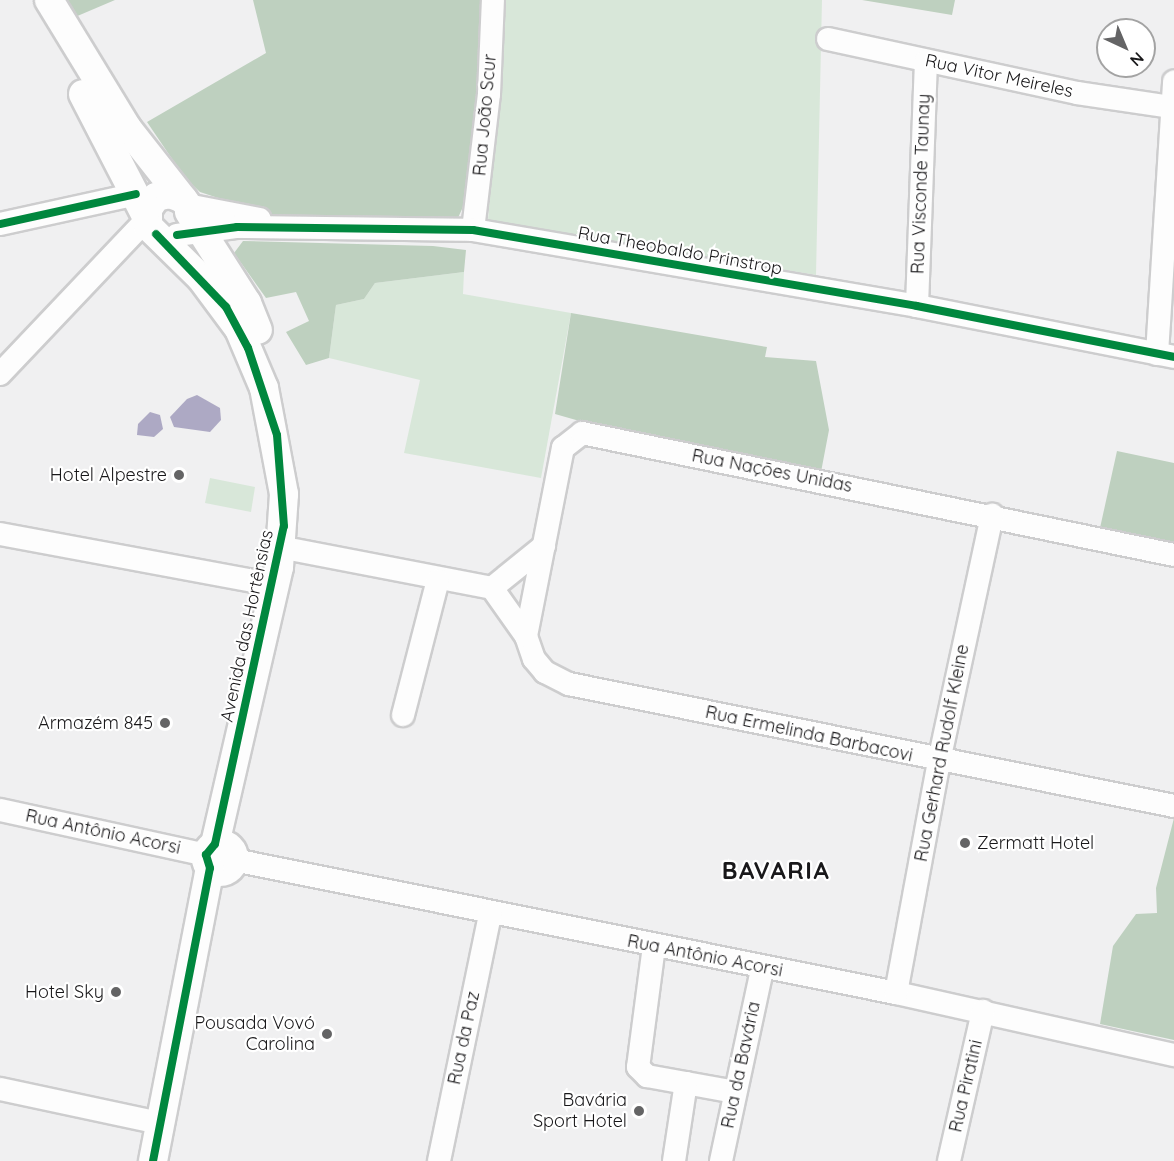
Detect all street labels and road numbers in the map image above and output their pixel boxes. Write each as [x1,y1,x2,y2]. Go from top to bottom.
street label: Rua Vitor Meireles [923,50,1075,102]
street label: Rua João Scur [469,53,501,177]
street label: Rua Visconde Taunay [907,93,935,275]
street label: Rua Theobaldo Prinstrop [576,222,784,280]
street label: Rua Nações Unidas [690,445,854,497]
street label: Avenida das Hortênsias [216,528,278,724]
street label: Rua Gerhard Rudolf Kleine [910,642,974,864]
street label: Rua Ermelinda Barbacovi [703,701,915,767]
street label: Rua Antônio Acorsi [23,805,183,859]
street label: Rua Antônio Acorsi [625,930,785,982]
street label: Rua da Paz [444,989,484,1087]
street label: Rua da Bavária [717,1000,765,1130]
street label: Rua Piratini [945,1038,987,1134]

